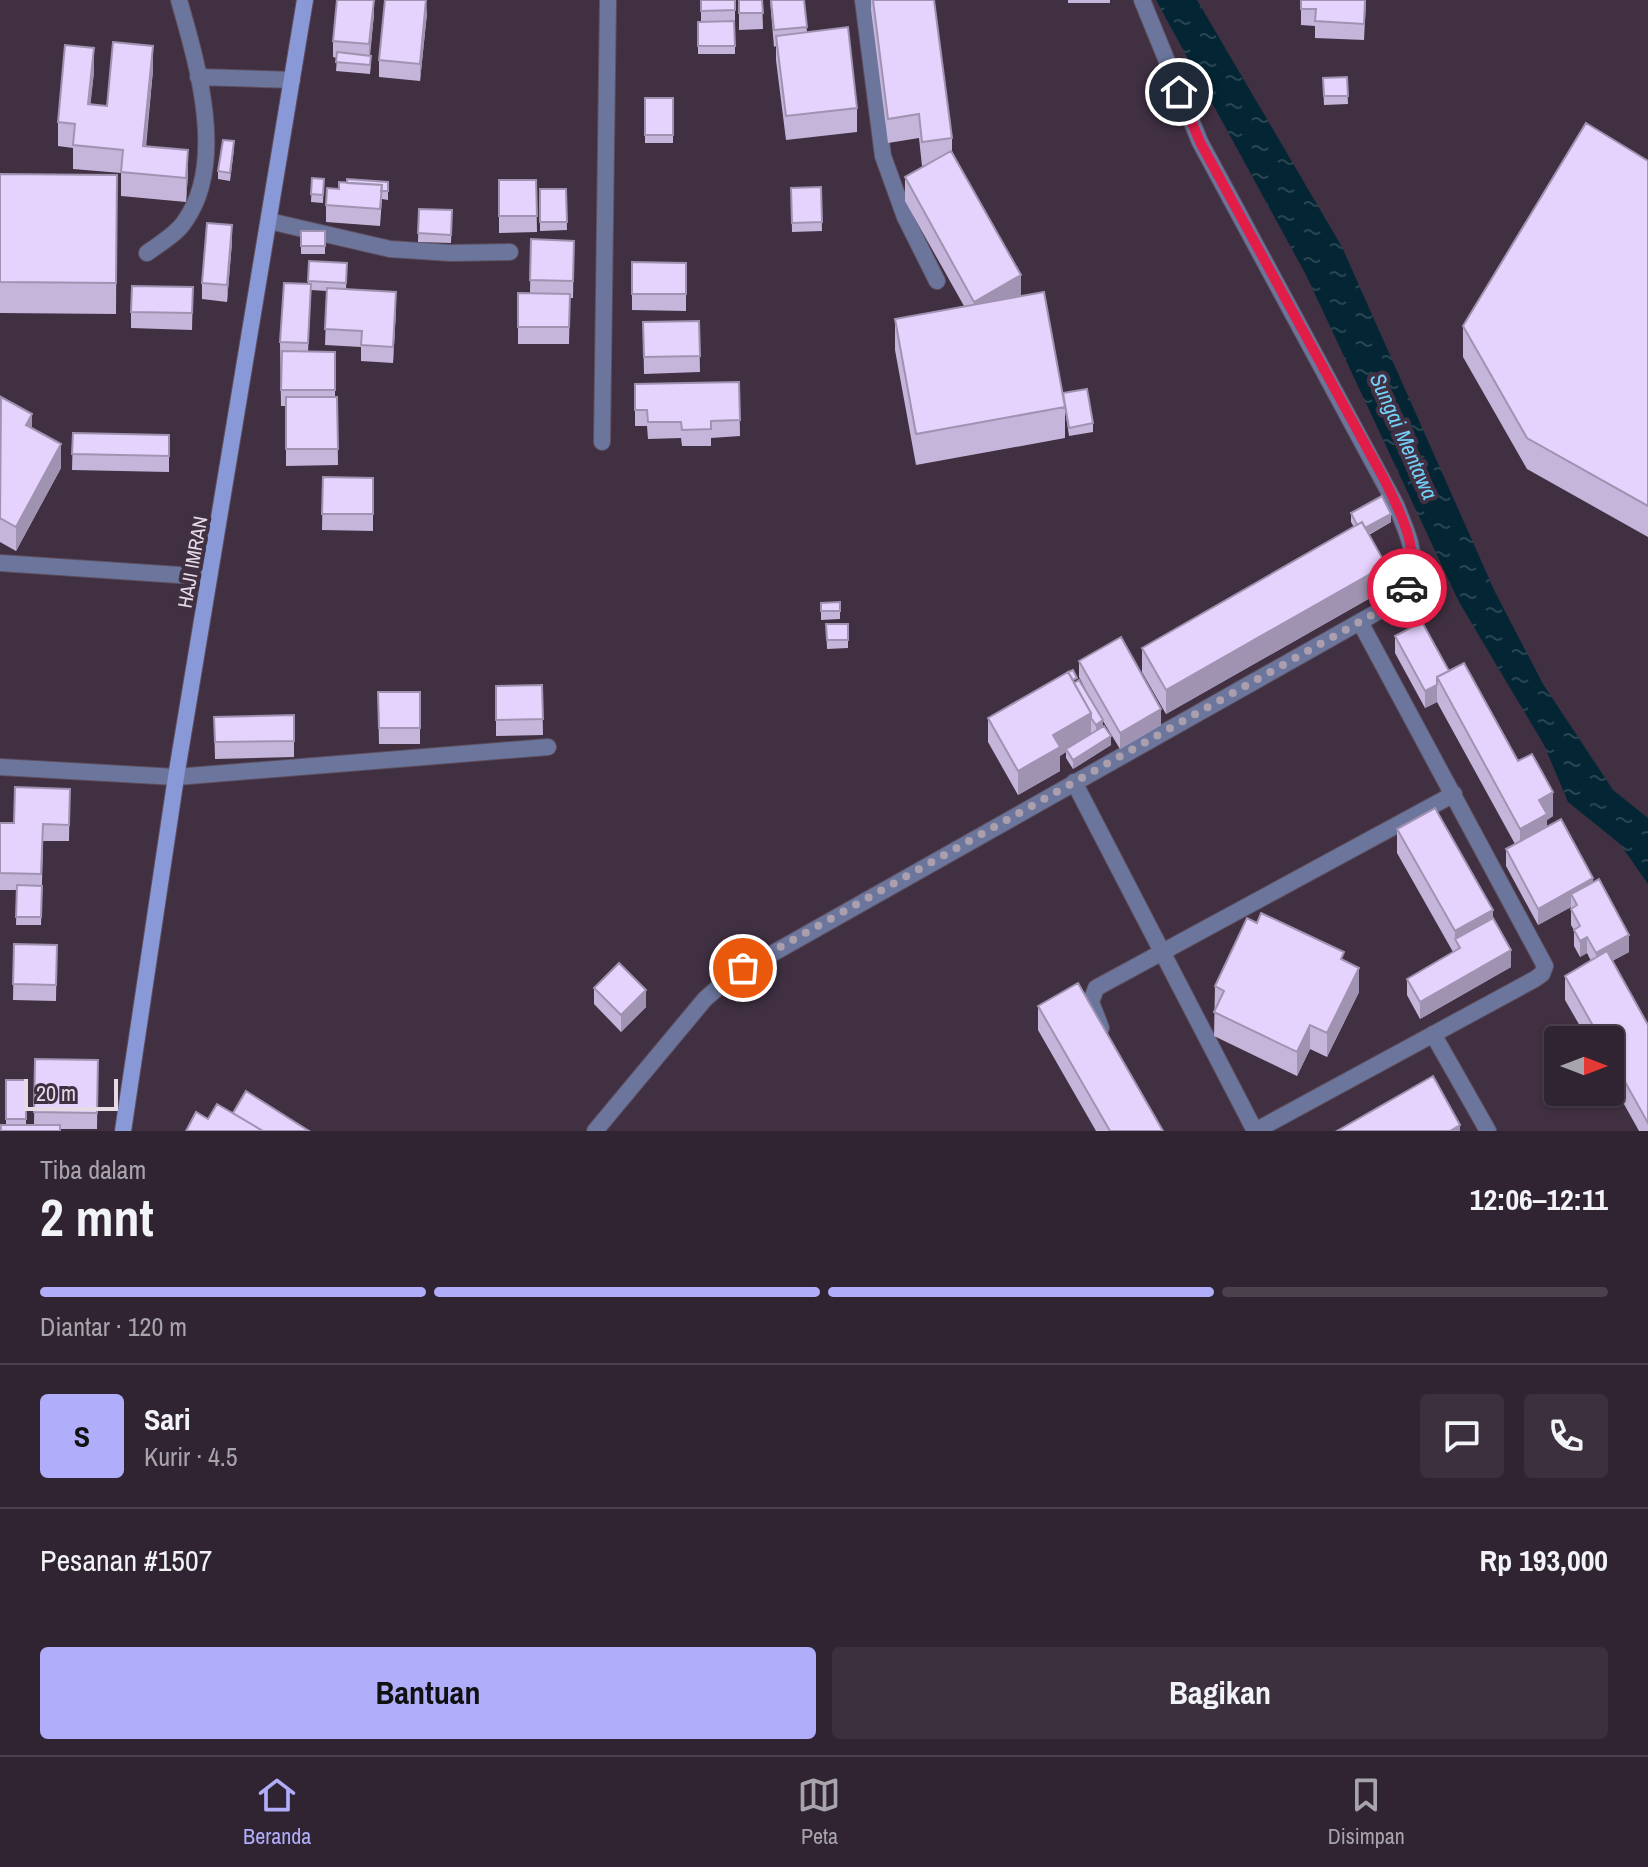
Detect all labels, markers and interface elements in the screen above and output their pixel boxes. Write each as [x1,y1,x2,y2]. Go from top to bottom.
pin [1145,58,1213,126]
icon: home [1157,70,1201,114]
water label: Sungai Mentawa [1363,368,1445,504]
street label: HAJI IMRAN [171,514,213,610]
courier [1367,548,1447,628]
icon: car [1385,566,1429,610]
pin [709,934,777,1002]
icon: bag [721,946,765,990]
north arrow [1544,1026,1624,1106]
map controls [1544,1026,1624,1106]
scale bar [24,1075,118,1111]
text: 20 m [36,1078,76,1108]
text: Tiba dalam [40,1152,146,1187]
text: 12:06–12:11 [1470,1179,1608,1219]
text: 2 mnt [40,1182,154,1252]
text: Diantar · 120 m [40,1309,187,1344]
button: chat [1420,1394,1504,1478]
button: phone [1524,1394,1608,1478]
text: Sari [144,1399,191,1439]
text: S [74,1416,90,1456]
text: Kurir · 4.5 [144,1439,238,1474]
text: Pesanan #1507 [40,1540,212,1580]
text: Rp 193,000 [1479,1540,1608,1580]
button: Bantuan [40,1647,816,1739]
button: Bagikan [832,1647,1608,1739]
tab: Beranda [243,1773,311,1851]
tab: Peta [797,1773,841,1851]
tab: Disimpan [1328,1773,1405,1851]

